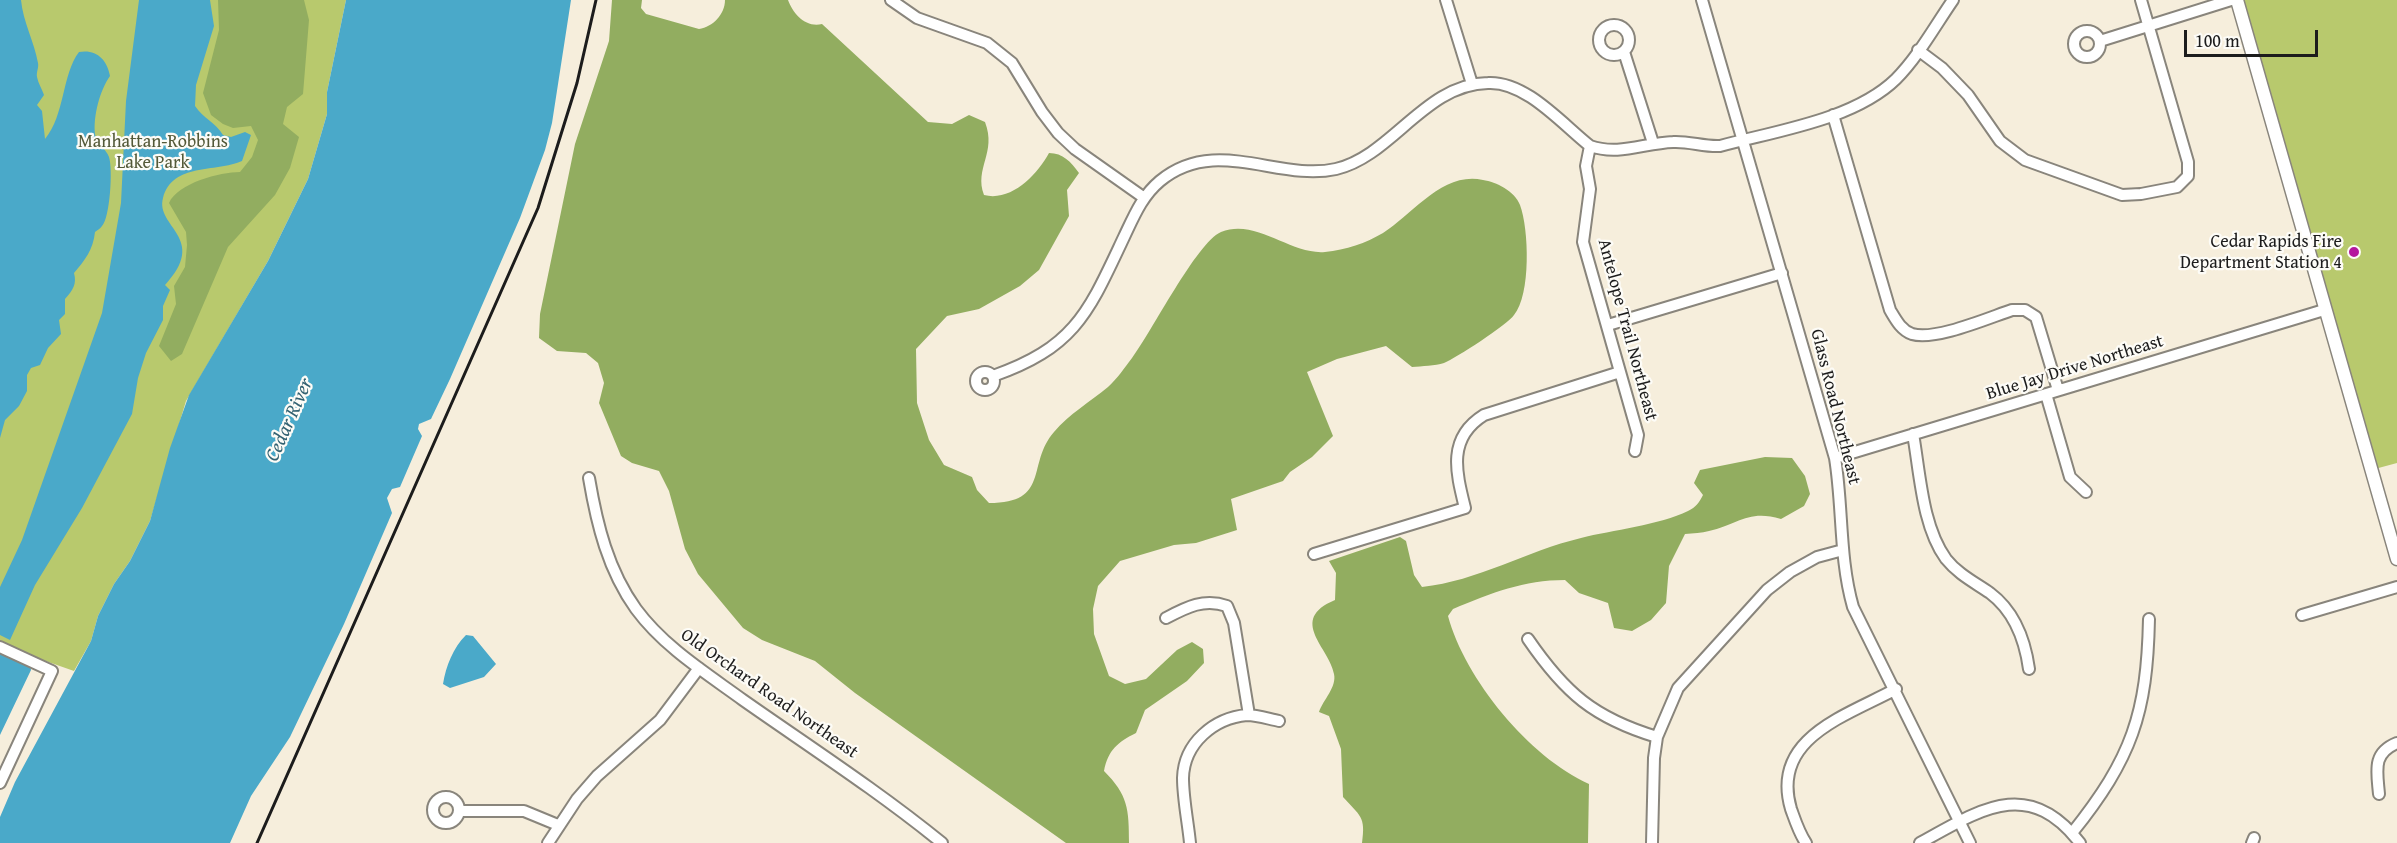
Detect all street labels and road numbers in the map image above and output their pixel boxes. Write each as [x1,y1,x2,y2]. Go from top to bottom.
street label: Antelope Trail Northeast [1592,237,1662,423]
street label: Glass Road Northeast [1805,327,1865,487]
street label: Blue Jay Drive Northeast [1984,331,2166,405]
street label: Old Orchard Road Northeast [676,624,862,764]

